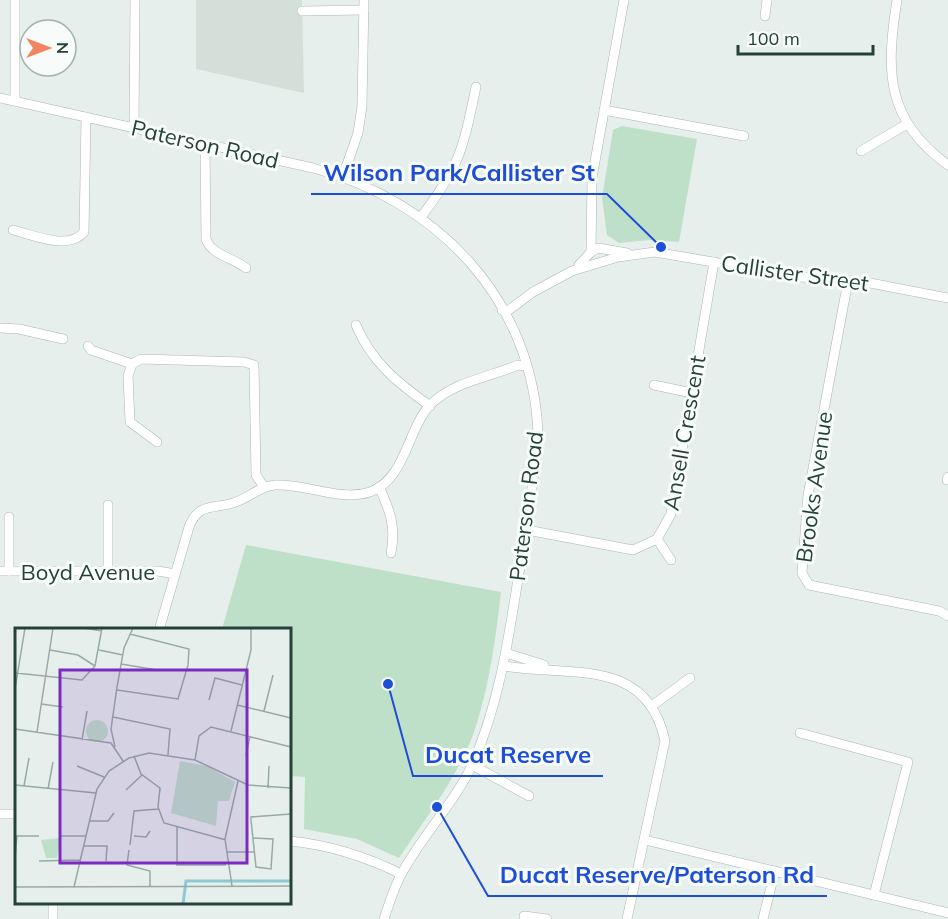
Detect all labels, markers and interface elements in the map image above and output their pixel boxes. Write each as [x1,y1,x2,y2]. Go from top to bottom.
north arrow [18,18,78,78]
scale bar [738,18,873,56]
text: 100 m [747,27,800,50]
text: N [53,42,73,54]
street label: Paterson Road [129,113,281,175]
callout: Wilson Park/Callister St [311,152,607,194]
text: Wilson Park/Callister St [323,157,595,187]
street label: Callister Street [720,249,871,297]
street label: Ansell Crescent [657,353,711,513]
street label: Brooks Avenue [790,410,838,564]
street label: Paterson Road [503,430,549,582]
street label: Boyd Avenue [21,558,155,586]
inset map [15,628,291,904]
callout: Ducat Reserve [413,734,603,776]
text: Ducat Reserve [425,739,591,769]
callout: Ducat Reserve/Paterson Rd [488,854,827,896]
text: Ducat Reserve/Paterson Rd [500,859,814,889]

